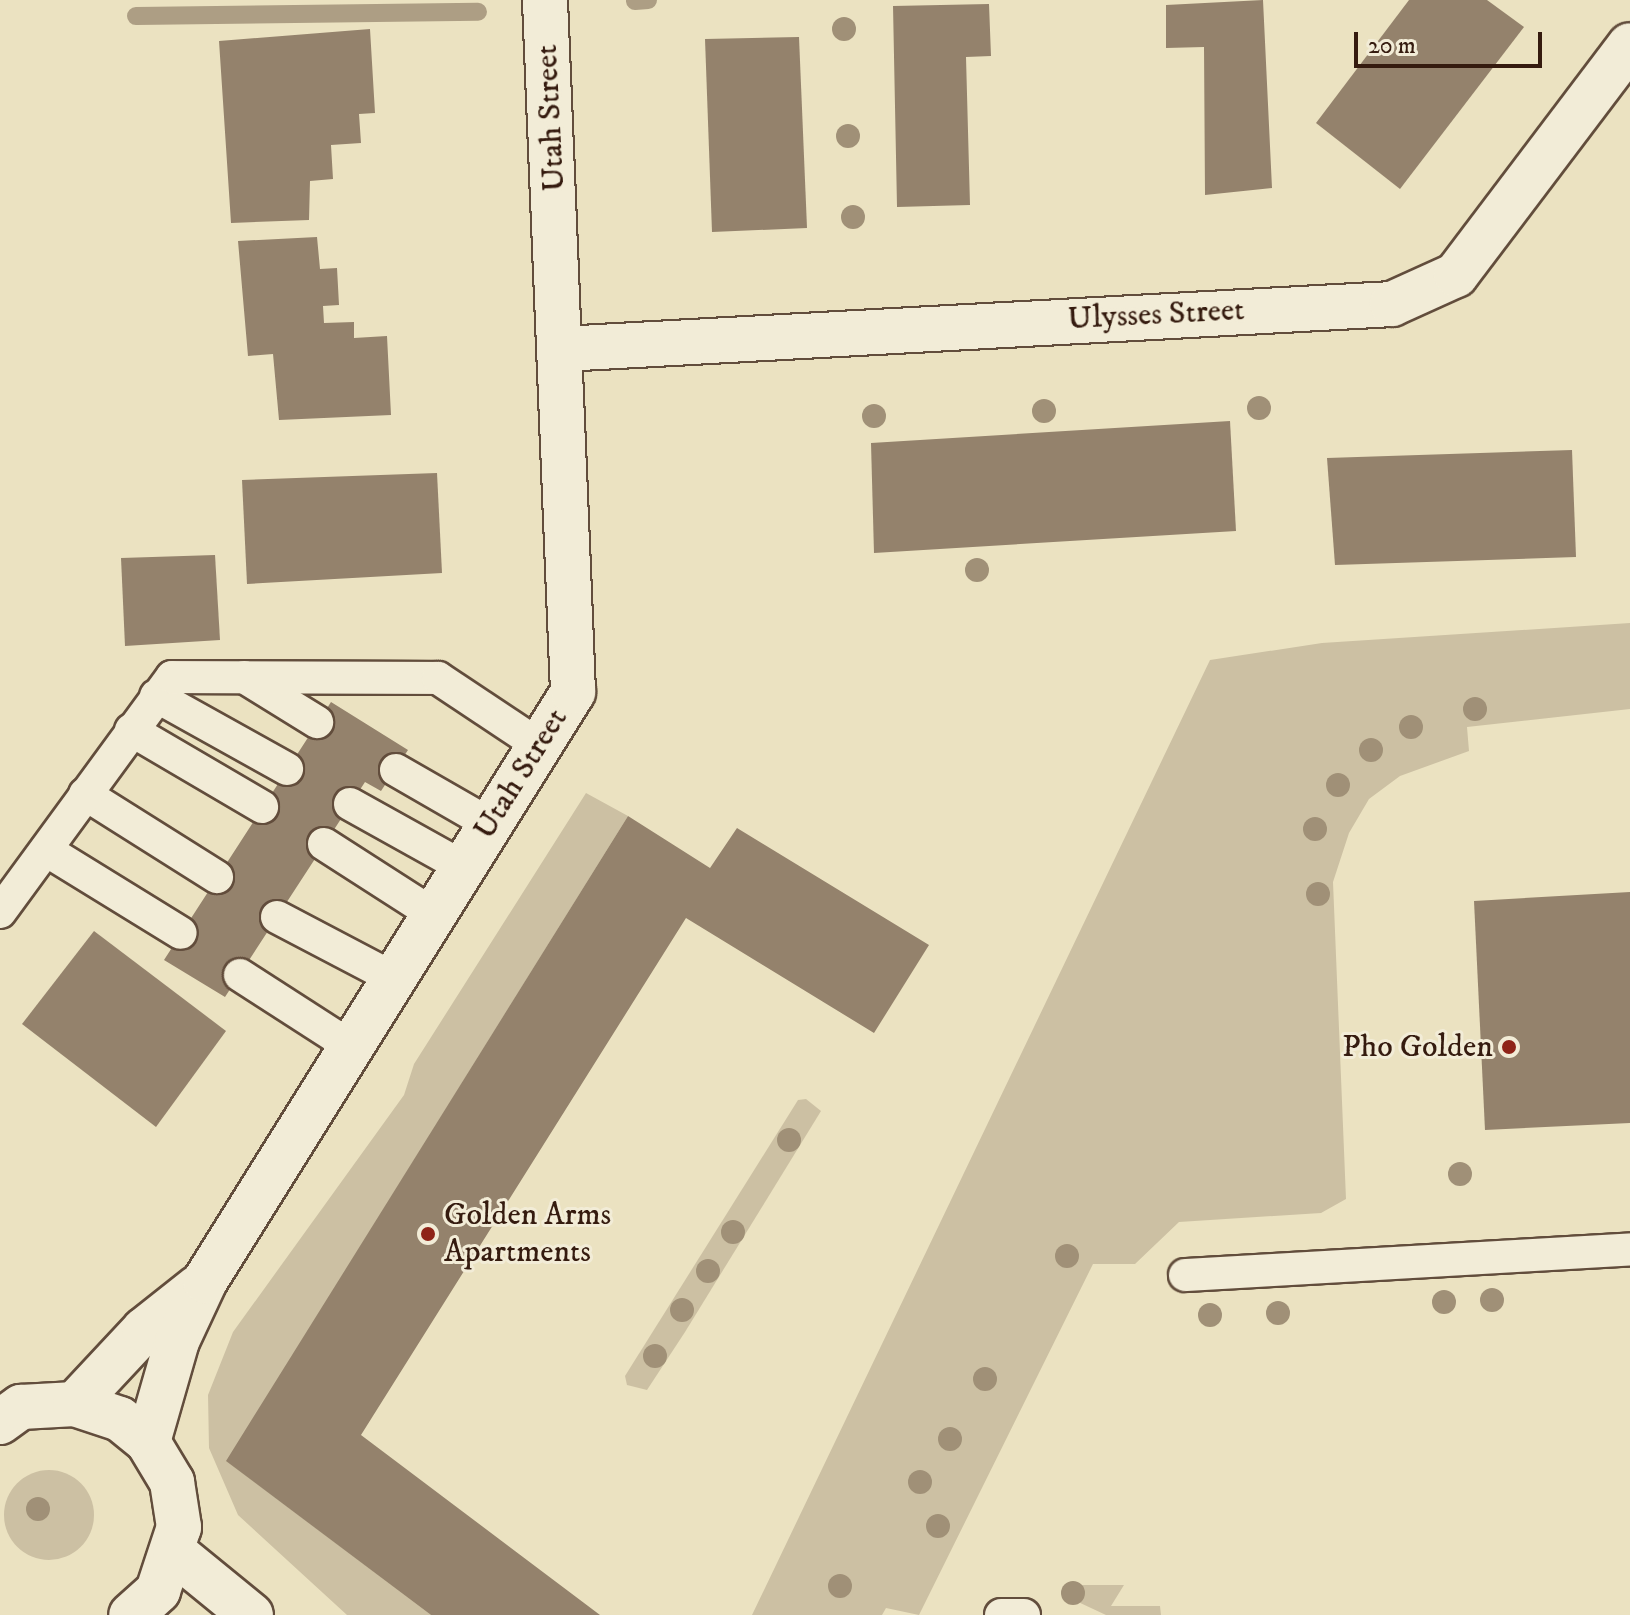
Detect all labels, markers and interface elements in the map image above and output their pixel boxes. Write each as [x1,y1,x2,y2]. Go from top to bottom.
scale bar [1358,16,1546,66]
text: 20 m [1368,31,1416,61]
street label: Utah Street [528,43,574,193]
street label: Ulysses Street [1067,291,1245,339]
street label: Utah Street [466,701,576,847]
place label: Pho Golden [1342,1028,1493,1066]
marker: Pho Golden [1500,1038,1518,1056]
place label: Golden Arms Apartments [444,1197,611,1272]
marker: Golden Arms Apartments [419,1225,437,1243]

